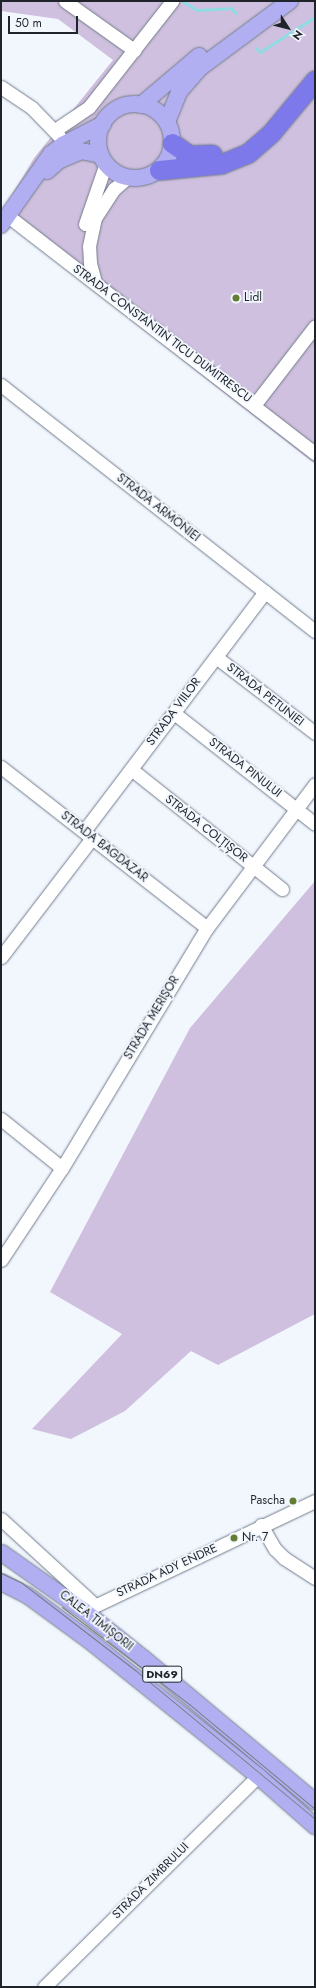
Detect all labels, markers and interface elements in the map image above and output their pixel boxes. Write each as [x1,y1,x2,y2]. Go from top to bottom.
scale bar [10,8,80,34]
north arrow [268,8,308,48]
text: 50 m [15,14,42,32]
text: N [289,27,307,43]
street label: STRADA CONSTANTIN TICU DUMITRESCU [70,262,254,406]
place label: Lidl [244,291,262,305]
marker: Lidl [231,293,241,303]
street label: STRADA ARMONIEI [113,471,203,545]
street label: STRADA PETUNIEI [223,660,307,730]
street label: STRADA VIILOR [144,675,204,749]
street label: STRADA PINULUI [206,735,284,801]
street label: STRADA COLȚIȘOR [162,792,250,866]
street label: STRADA BAGDAZAR [58,809,150,885]
street label: STRADA MERIȘOR [121,974,183,1062]
place label: Pascha [250,1494,285,1508]
marker: Pascha [288,1496,298,1506]
place label: Nr. 7 [242,1531,268,1545]
marker: Nr. 7 [229,1533,239,1543]
street label: STRADA ADY ENDRE [114,1541,220,1601]
street label: CALEA TIMIȘORII [56,1588,136,1654]
road number: DN69 [142,1665,182,1683]
street label: STRADA ZIMBRULUI [110,1840,192,1922]

